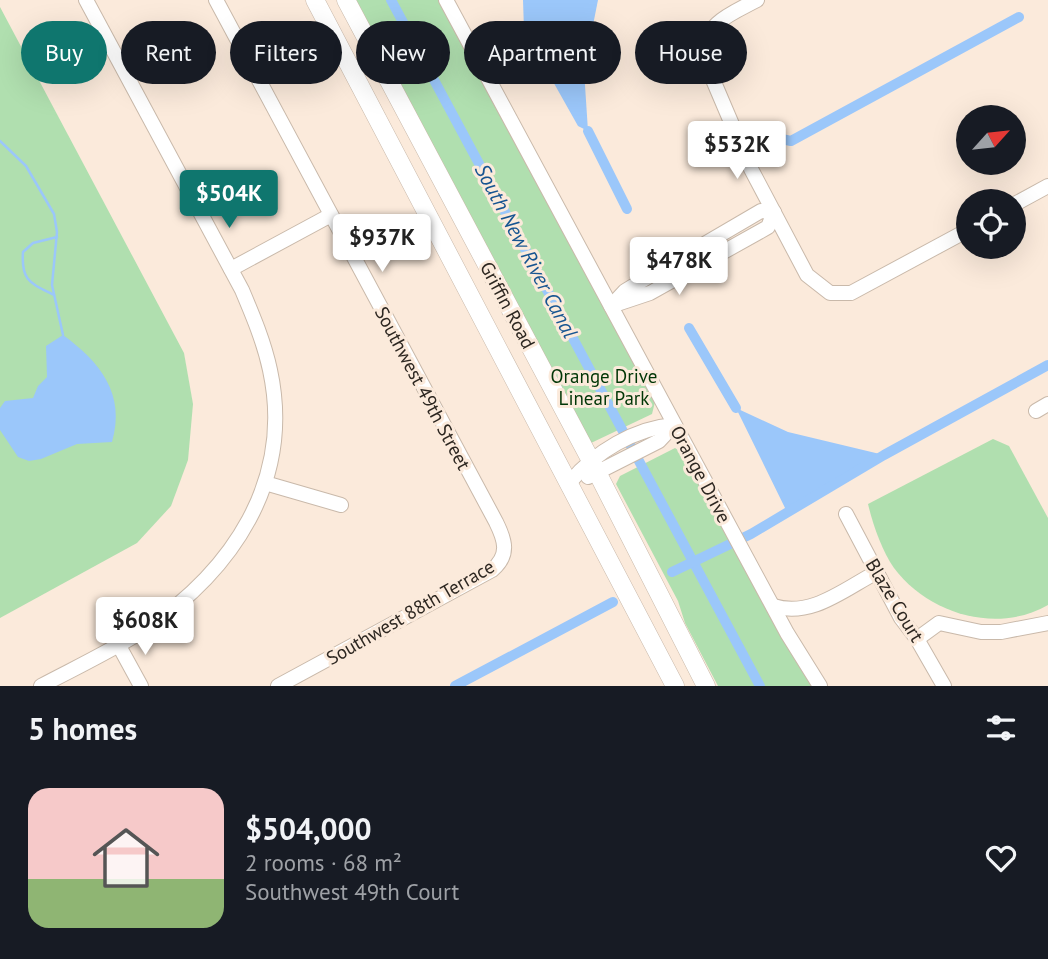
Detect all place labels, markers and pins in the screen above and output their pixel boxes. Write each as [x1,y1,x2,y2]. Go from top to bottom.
pin: $532K [688,122,786,181]
pin: $504K [180,170,278,230]
pin: $937K [333,215,431,274]
pin: $478K [630,238,728,297]
pin: $608K [96,598,194,657]

